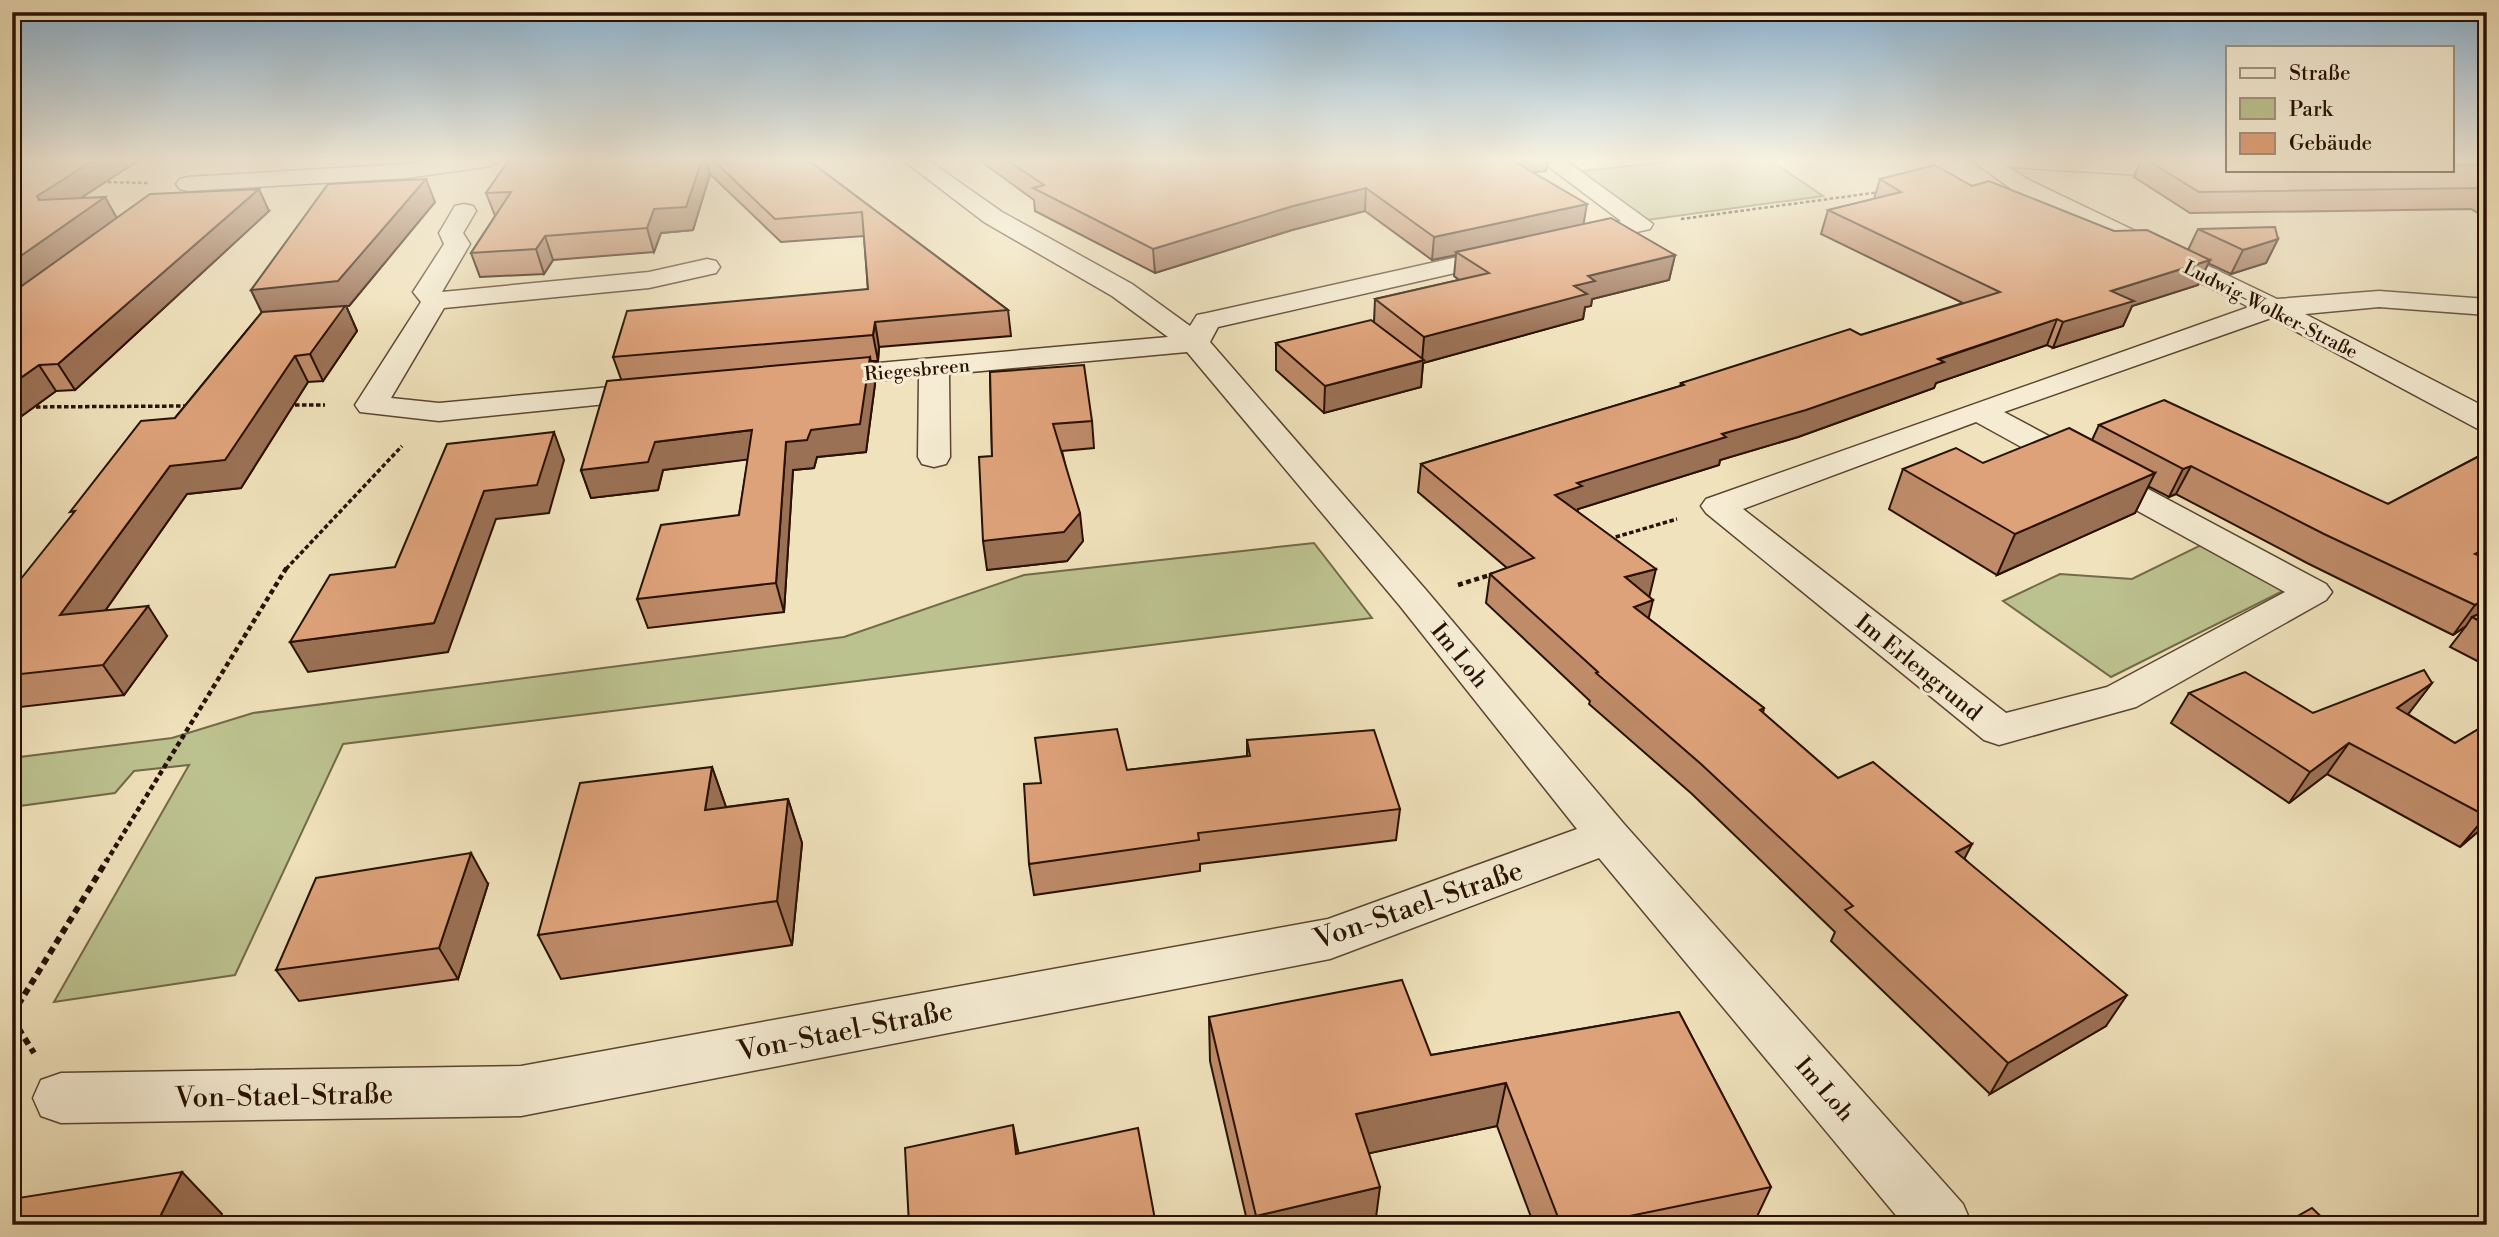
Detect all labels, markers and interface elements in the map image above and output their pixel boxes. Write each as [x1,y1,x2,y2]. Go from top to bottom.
legend [2226,46,2454,172]
text: Straße [2289,61,2351,87]
text: Park [2289,97,2334,123]
text: Gebäude [2289,131,2372,157]
street label: Ludwig-Wolker-Straße [2179,255,2362,364]
street label: Riegesbreen [863,353,971,387]
street label: Im Erlengrund [1850,608,1987,727]
street label: Im Loh [1425,617,1494,694]
street label: Von-Stael-Straße [1309,853,1527,958]
street label: Von-Stael-Straße [734,993,956,1070]
street label: Im Loh [1789,1052,1860,1128]
street label: Von-Stael-Straße [174,1077,394,1116]

